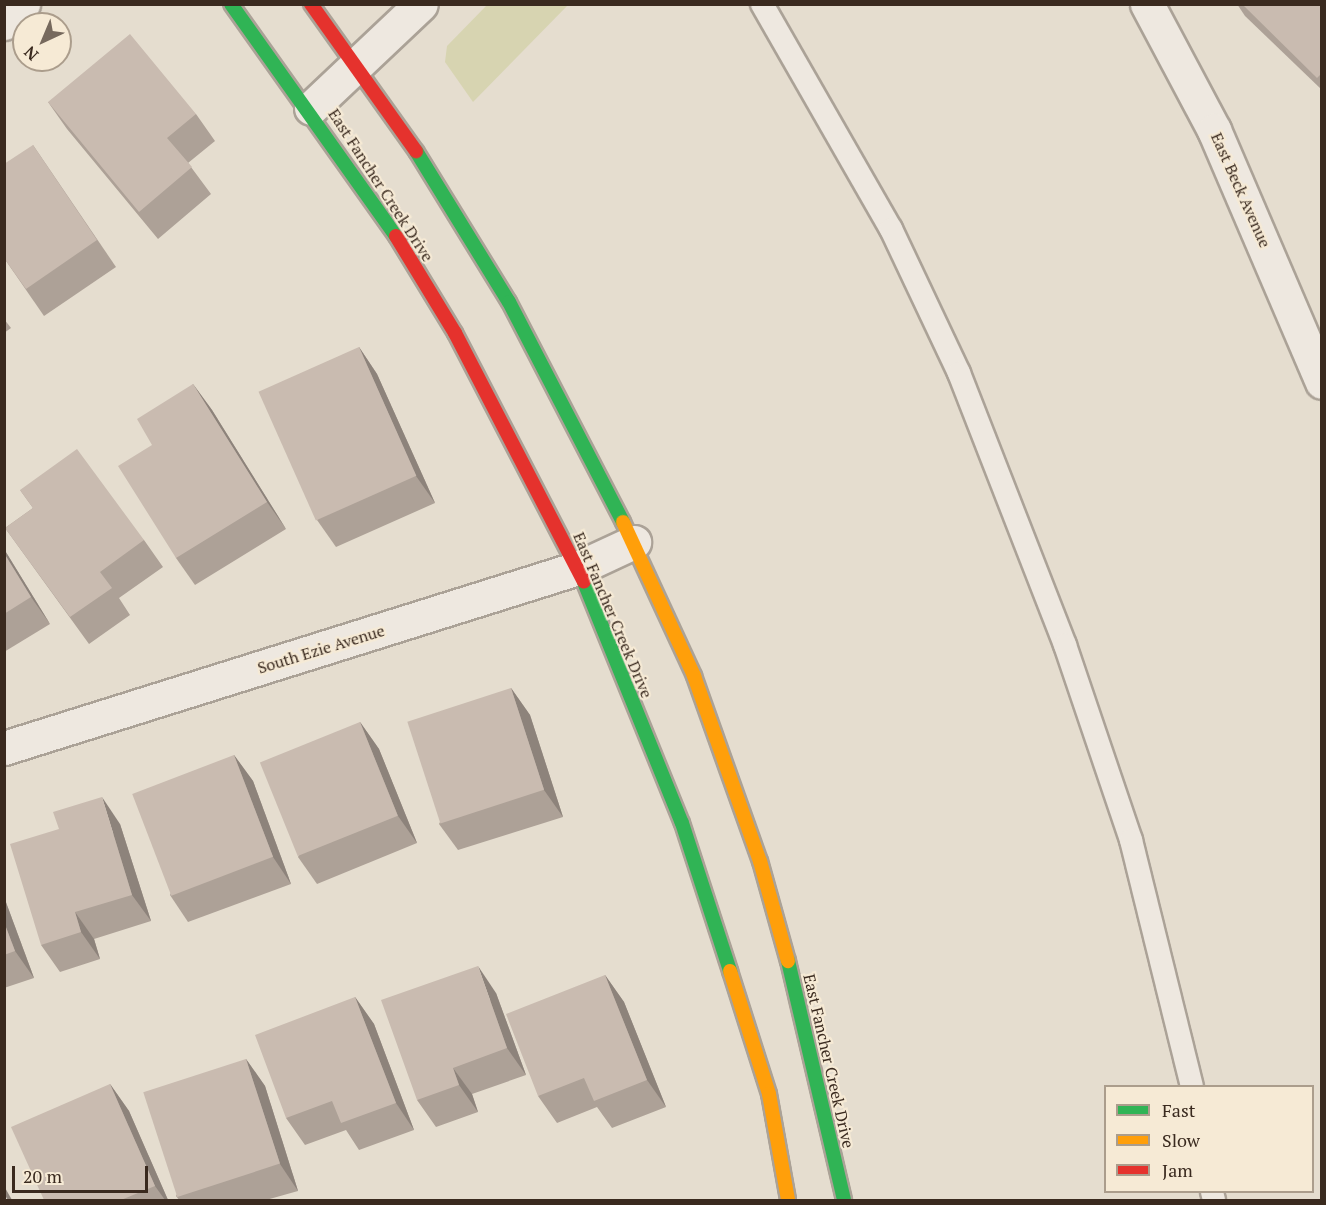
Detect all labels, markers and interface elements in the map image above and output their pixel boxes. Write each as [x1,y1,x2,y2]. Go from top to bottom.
north arrow [12,12,72,72]
text: N [19,41,43,66]
street label: East Fancher Creek Drive [324,105,438,265]
street label: East Beck Avenue [1207,129,1275,251]
street label: East Fancher Creek Drive [569,529,657,701]
street label: South Ezie Avenue [255,621,387,677]
street label: East Fancher Creek Drive [800,972,858,1150]
legend [1104,1085,1314,1193]
text: Fast [1162,1098,1195,1122]
text: Slow [1162,1128,1200,1152]
scale bar [15,1154,152,1192]
text: Jam [1162,1158,1193,1182]
text: 20 m [23,1164,62,1188]

